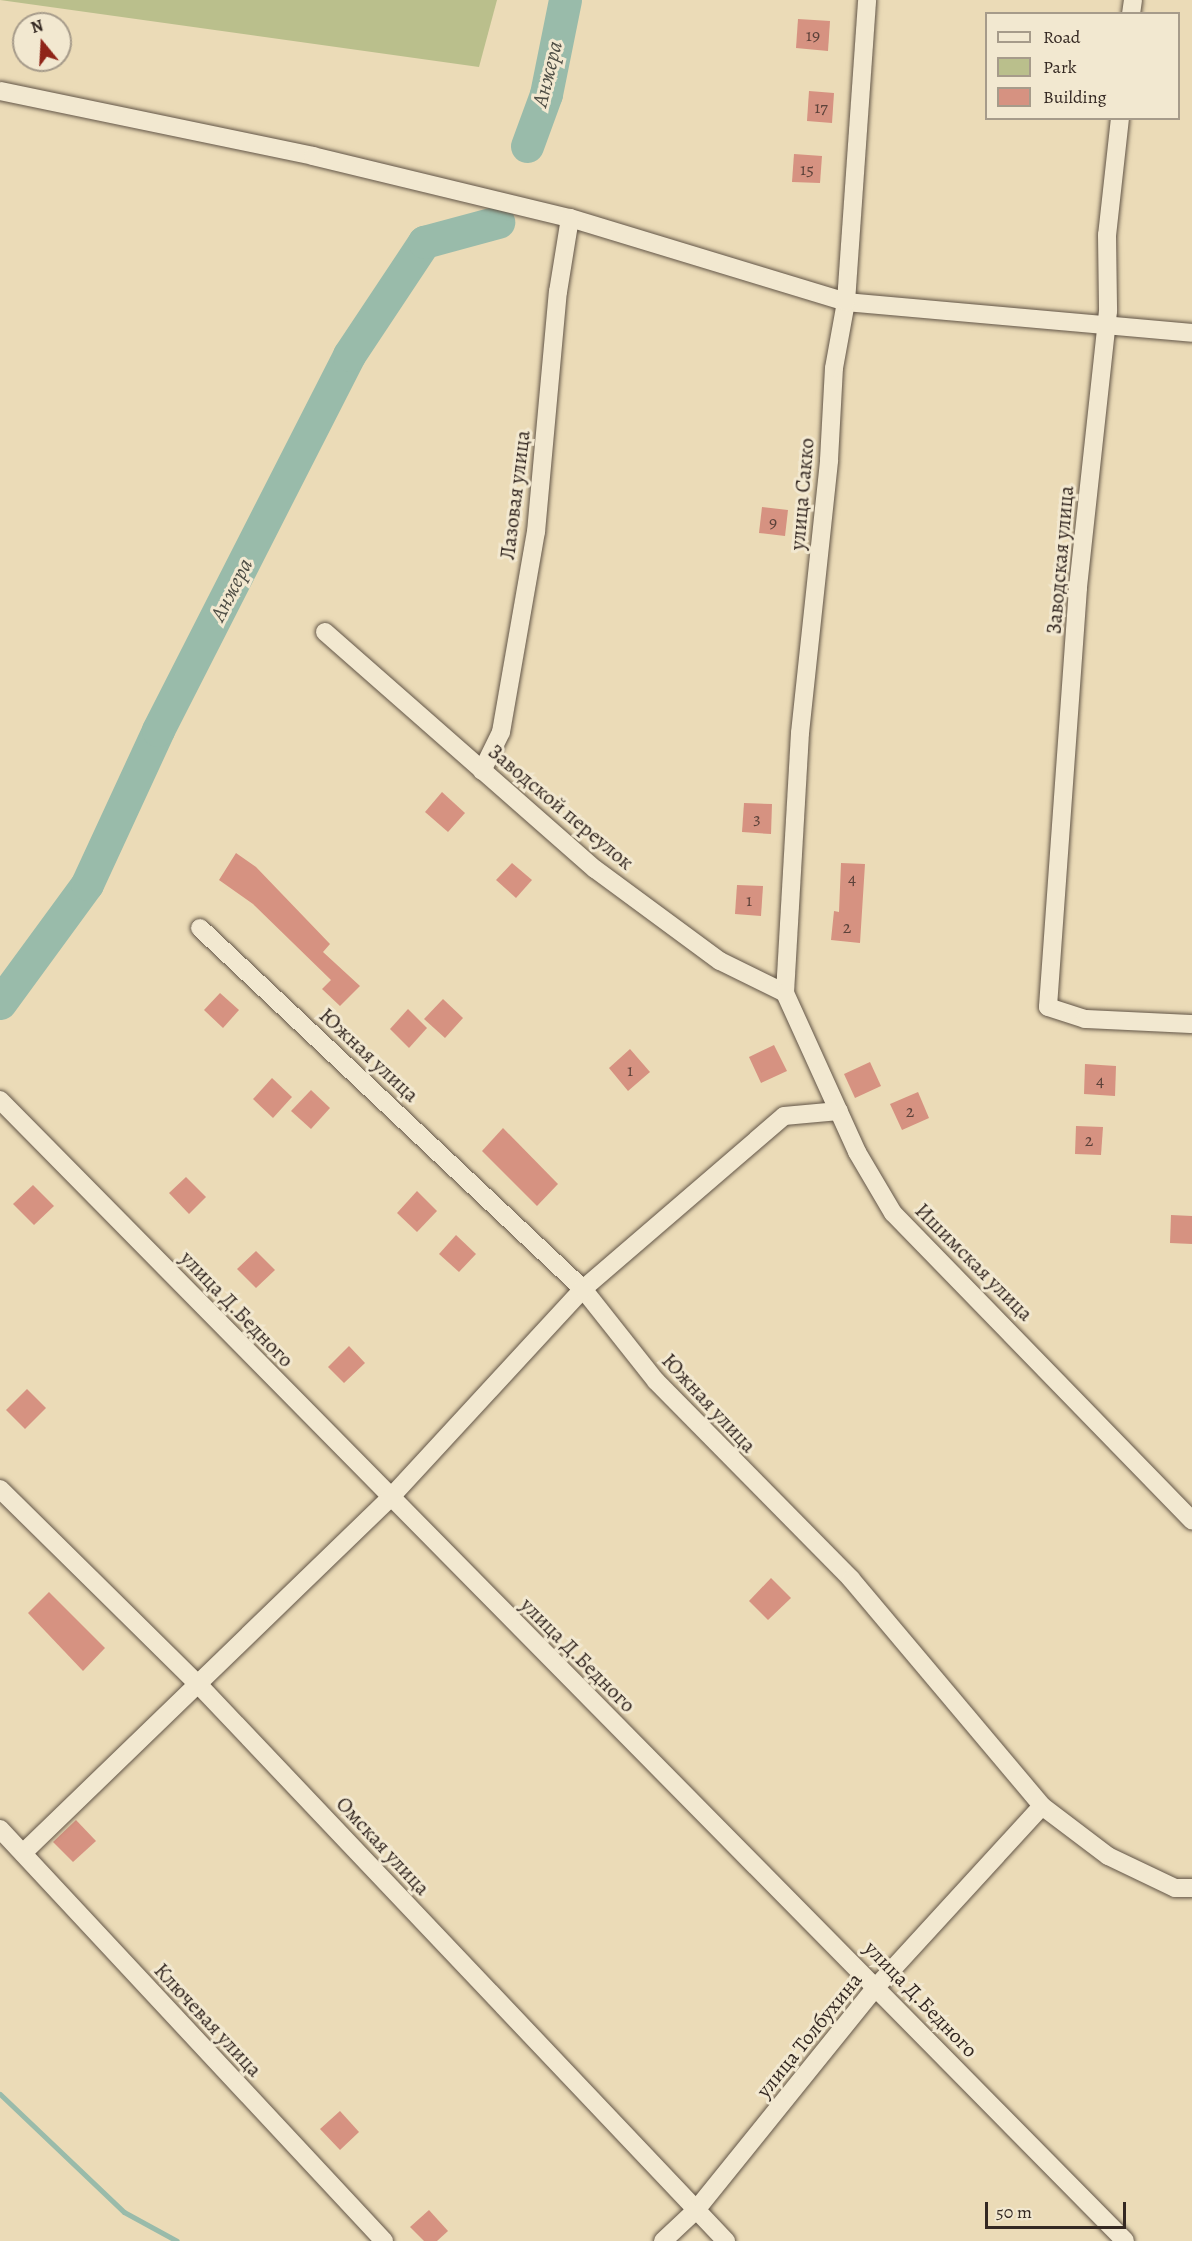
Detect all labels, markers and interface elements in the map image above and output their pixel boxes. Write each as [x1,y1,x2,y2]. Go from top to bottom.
north arrow [12,12,72,72]
legend [985,12,1180,120]
text: N [28,15,46,39]
house number: 19 [806,24,820,46]
text: Road [1043,25,1080,49]
water label: Анжера [527,38,569,110]
text: Park [1043,55,1077,79]
text: Building [1043,85,1107,109]
house number: 17 [814,96,828,118]
house number: 15 [800,158,814,180]
street label: Лазовая улица [495,429,535,561]
street label: улица Сакко [785,437,819,551]
street label: Заводская улица [1041,485,1079,635]
house number: 9 [769,511,777,533]
water label: Анжера [205,554,259,626]
street label: Заводской переулок [483,739,639,875]
house number: 3 [753,807,761,829]
house number: 4 [848,867,856,889]
house number: 1 [746,889,752,911]
house number: 2 [843,916,851,938]
street label: Южная улица [314,1003,424,1107]
house number: 1 [627,1059,633,1081]
house number: 4 [1096,1069,1104,1091]
house number: 2 [906,1100,914,1122]
house number: 2 [1085,1129,1093,1151]
street label: Ишимская улица [910,1198,1038,1326]
street label: улица Д.Бедного [175,1245,299,1373]
street label: Южная улица [657,1348,761,1458]
street label: улица Д.Бедного [515,1592,641,1718]
street label: Омская улица [331,1791,435,1901]
street label: улица Д.Бедного [859,1935,983,2063]
street label: Ключевая улица [149,1958,267,2082]
street label: улица Толбухина [751,1967,867,2103]
scale bar [988,2190,1129,2228]
text: 50 m [996,2200,1032,2224]

